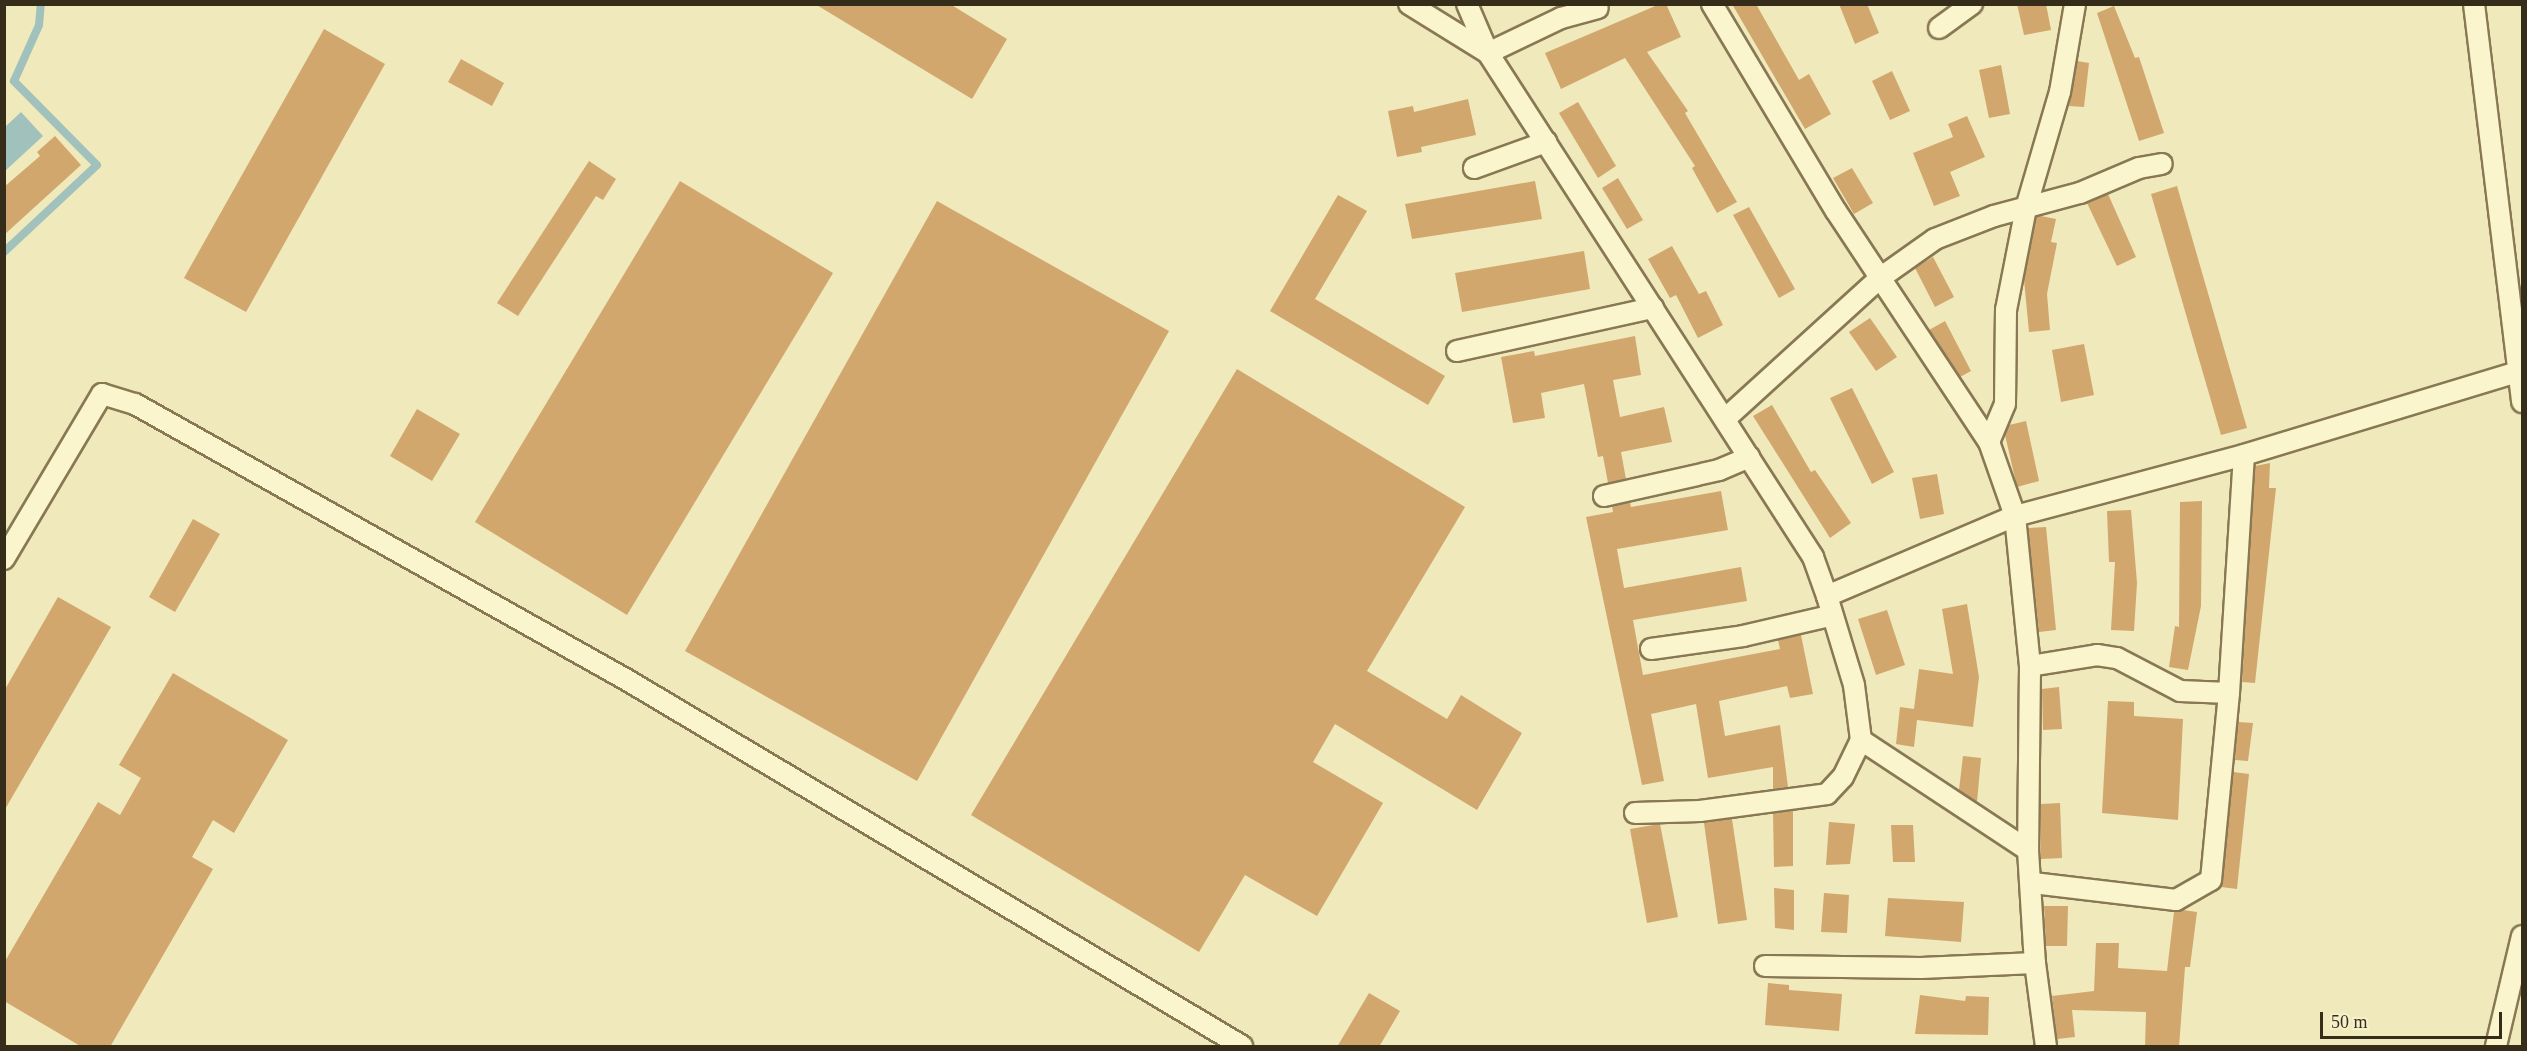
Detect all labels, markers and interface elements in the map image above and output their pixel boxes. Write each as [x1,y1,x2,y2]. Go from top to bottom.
scale bar [2323,1000,2504,1038]
text: 50 m [2331,1012,2368,1032]

